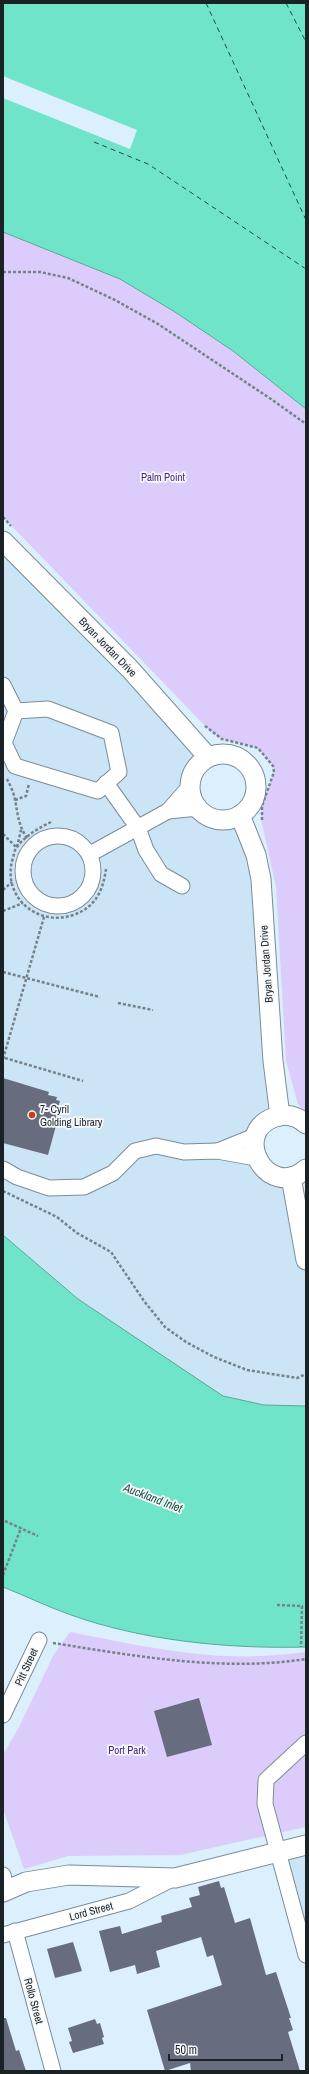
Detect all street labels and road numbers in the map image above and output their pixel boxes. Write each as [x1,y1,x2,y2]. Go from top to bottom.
street label: Bryan Jordan Drive [76,614,140,680]
street label: Bryan Jordan Drive [256,925,276,1003]
street label: Pitt Street [11,1645,41,1688]
street label: Lord Street [68,1898,115,1924]
street label: Rollo Street [21,1976,47,2026]

